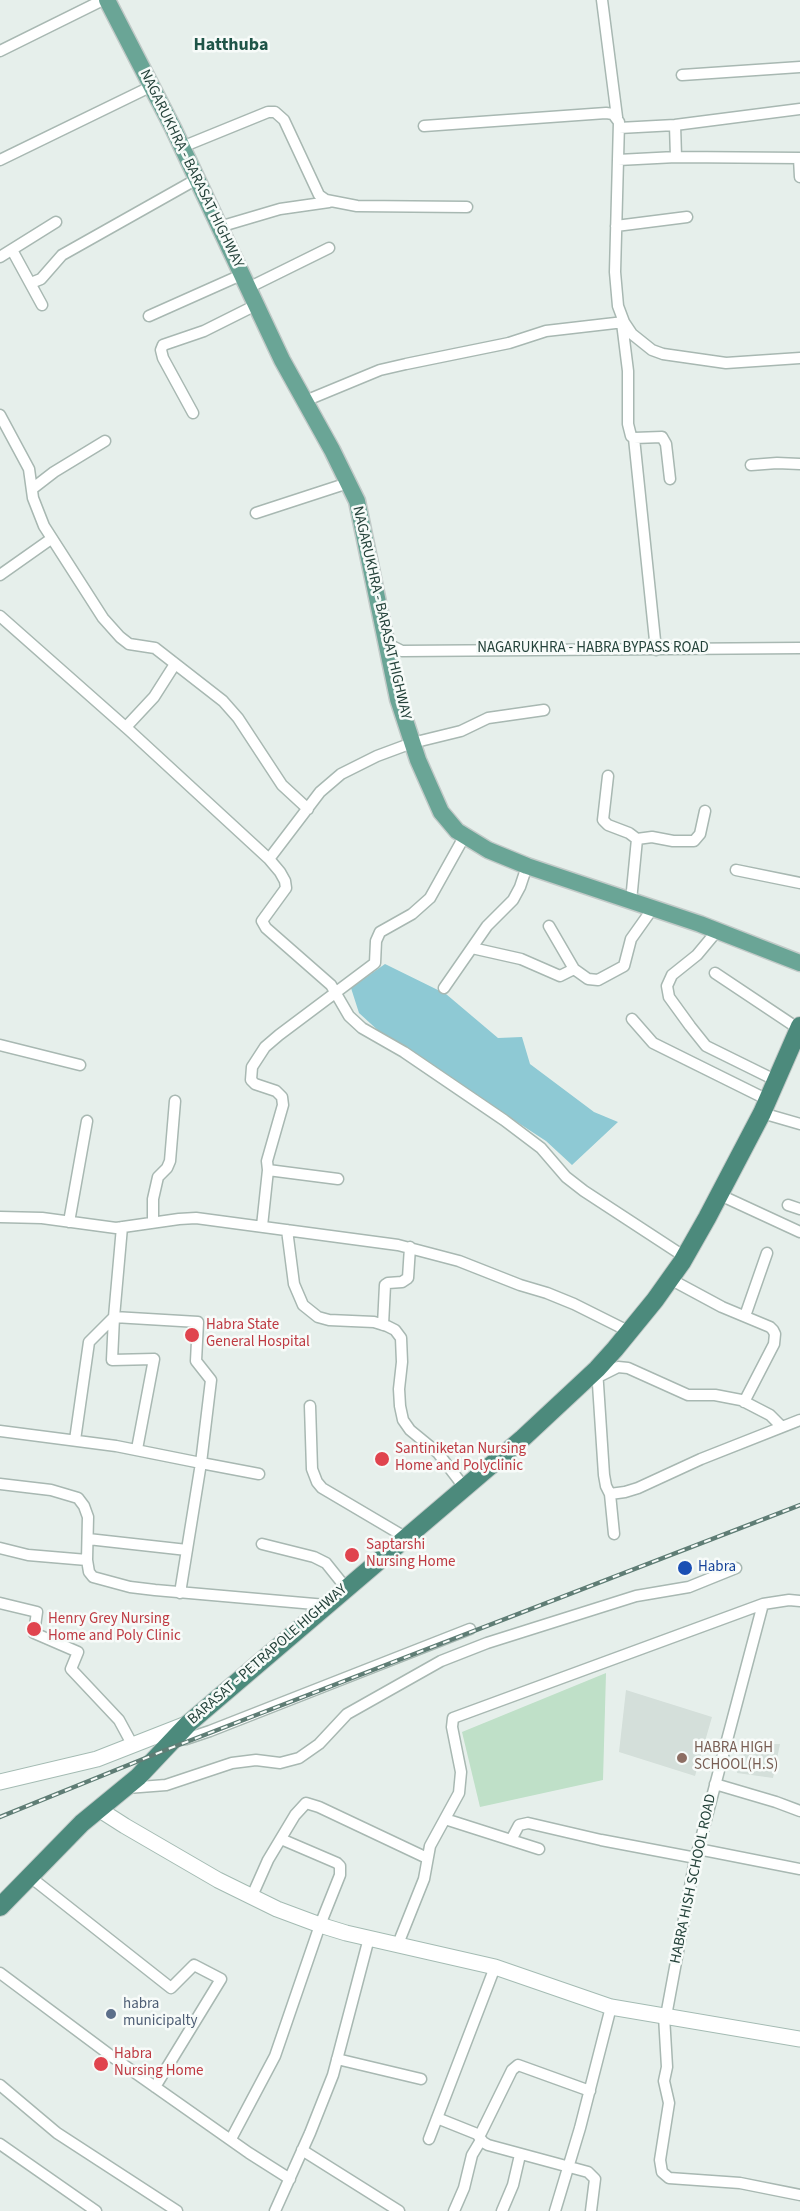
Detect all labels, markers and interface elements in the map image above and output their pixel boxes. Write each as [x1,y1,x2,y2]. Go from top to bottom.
district label: Hatthuba [194,35,268,57]
street label: NAGARUKHRA - BARASAT HIGHWAY [135,67,247,271]
street label: NAGARUKHRA - BARASAT HIGHWAY [348,504,414,722]
street label: NAGARUKHRA - HABRA BYPASS ROAD [477,640,709,658]
place label: Habra State General Hospital [206,1317,310,1352]
marker: Habra State General Hospital [183,1326,201,1344]
place label: Santiniketan Nursing Home and Polyclinic [395,1441,526,1476]
marker: Santiniketan Nursing Home and Polyclinic [373,1450,391,1468]
place label: Saptarshi Nursing Home [366,1537,456,1572]
marker: Saptarshi Nursing Home [343,1546,361,1564]
marker: Habra [676,1559,694,1577]
place label: Habra [698,1559,736,1577]
street label: BARASAT - PETRAPOLE HIGHWAY [185,1581,351,1729]
place label: Henry Grey Nursing Home and Poly Clinic [48,1611,181,1646]
marker: Henry Grey Nursing Home and Poly Clinic [25,1620,43,1638]
place label: HABRA HIGH SCHOOL(H.S) [694,1740,778,1775]
marker: HABRA HIGH SCHOOL(H.S) [675,1751,689,1765]
street label: HABRA HISH SCHOOL ROAD [667,1792,721,1966]
place label: habra municipalty [123,1996,198,2031]
marker: habra municipalty [104,2007,118,2021]
place label: Habra Nursing Home [114,2046,204,2081]
marker: Habra Nursing Home [92,2055,110,2073]

